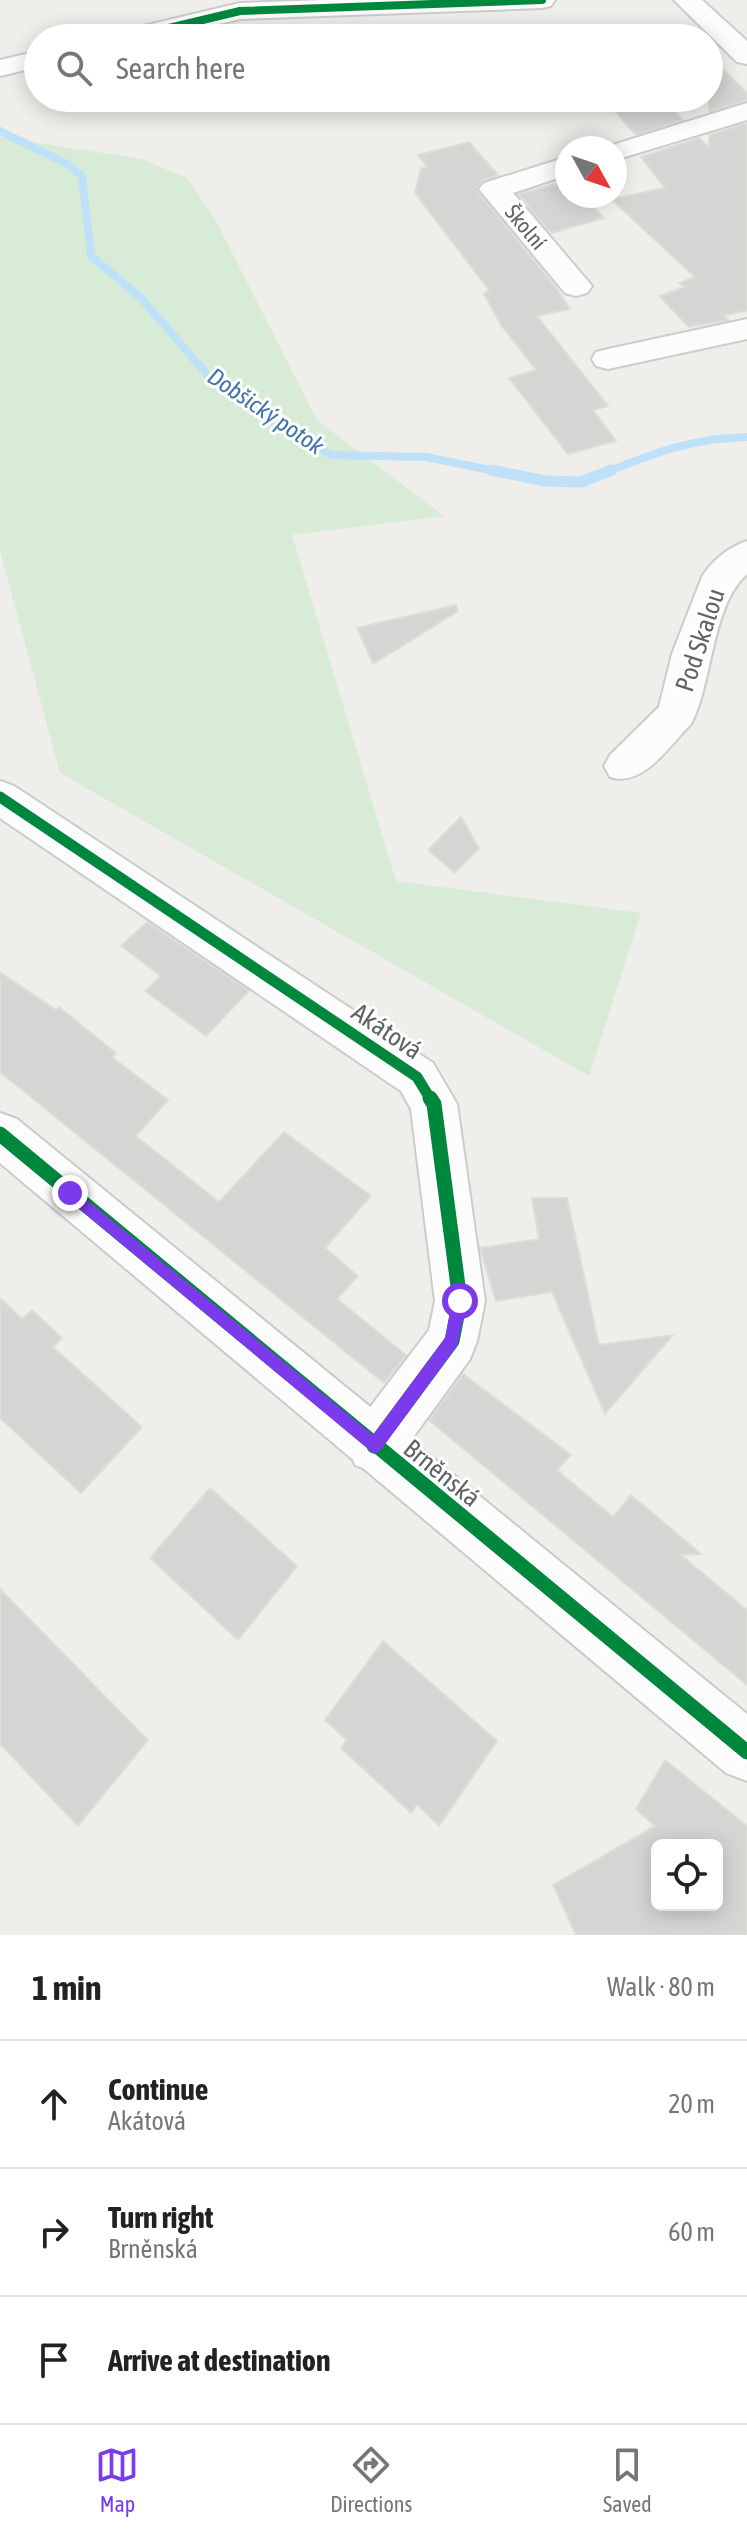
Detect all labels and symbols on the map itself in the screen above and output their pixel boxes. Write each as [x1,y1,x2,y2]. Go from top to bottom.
north arrow [555,136,627,208]
street label: Školní [500,199,552,255]
water label: Dobšický potok [203,362,329,460]
street label: Pod Skalou [669,585,731,695]
street label: Akátová [346,997,428,1065]
route end [52,1175,88,1211]
route start [442,1283,478,1319]
street label: Brněnská [398,1433,486,1513]

